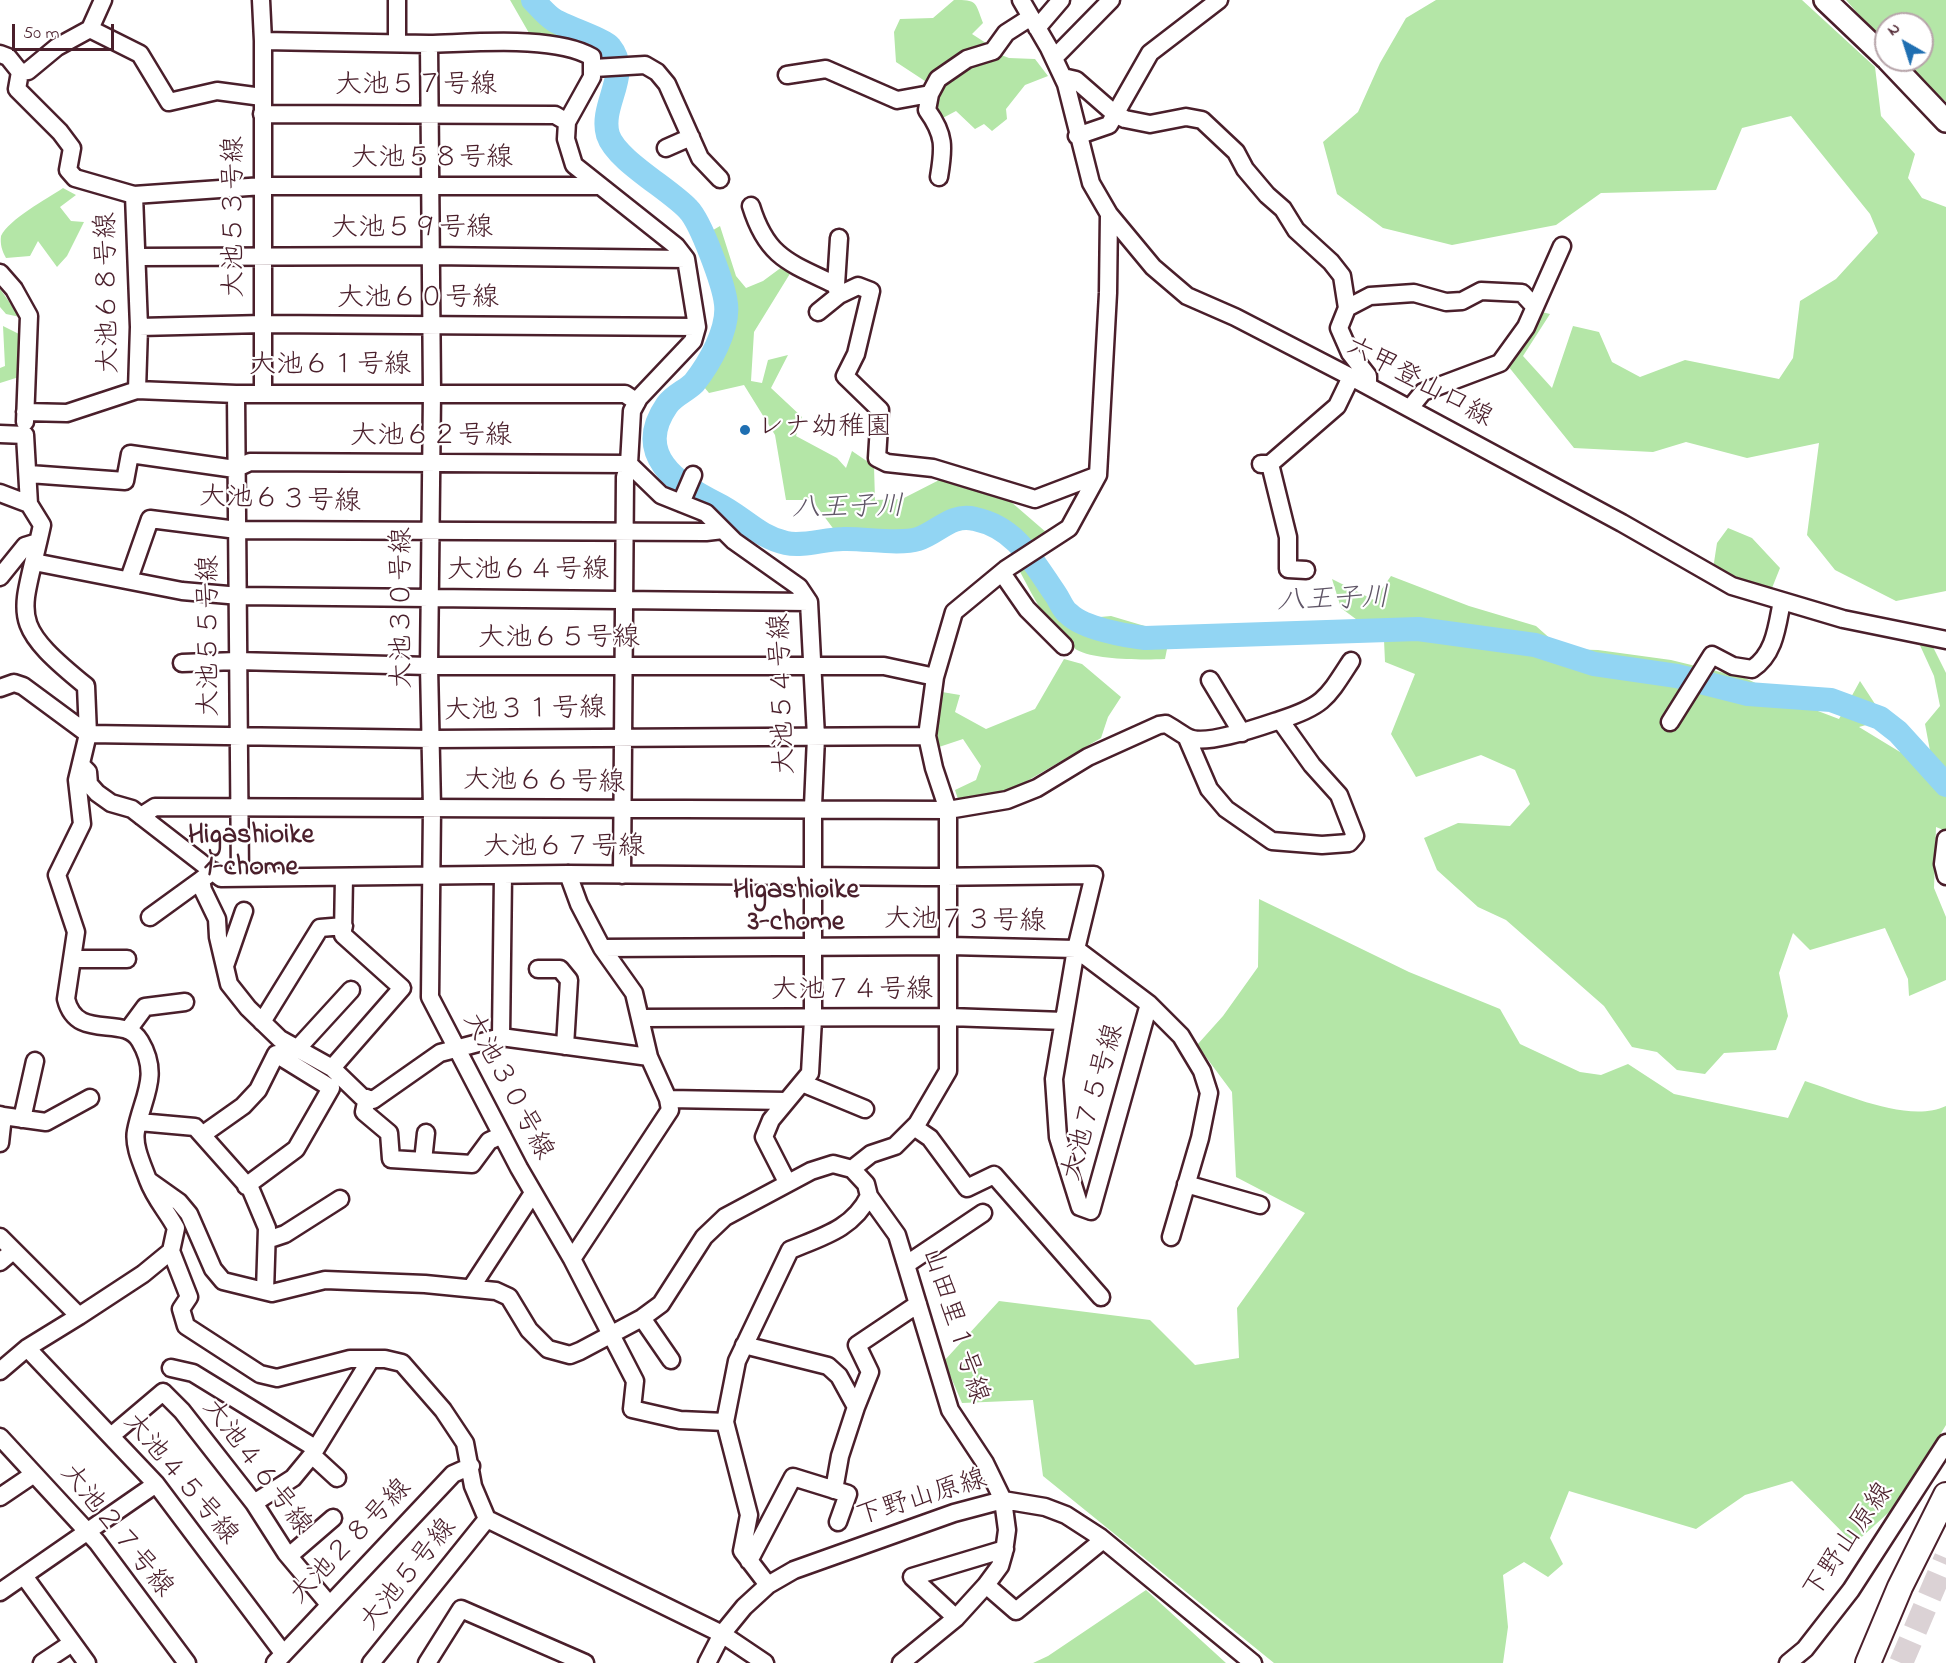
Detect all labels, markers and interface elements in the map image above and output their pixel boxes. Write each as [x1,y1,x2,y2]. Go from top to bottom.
scale bar [15,12,117,50]
north arrow [1874,12,1934,72]
text: N [1882,17,1906,42]
text: 50 m [23,21,60,47]
street label: 大池５７号線 [335,72,497,104]
street label: 大池５３号線 [221,136,253,298]
street label: 大池５８号線 [351,145,513,177]
street label: 大池６８号線 [92,212,128,374]
street label: 大池５９号線 [331,215,493,247]
street label: 大池６０号線 [337,285,499,317]
street label: 六甲登山口線 [1339,332,1497,436]
street label: 大池６１号線 [249,352,411,384]
place label: レナ幼稚園 [757,414,892,446]
street label: 大池６２号線 [350,423,512,455]
marker: レナ幼稚園 [738,423,752,437]
street label: 大池６３号線 [198,483,362,521]
water label: 八王子川 [792,492,904,528]
street label: 大池３０号線 [389,527,421,689]
street label: 大池５５号線 [196,555,228,717]
street label: 大池６４号線 [447,557,609,589]
water label: 八王子川 [1276,583,1390,621]
street label: 大池５４号線 [766,612,804,776]
street label: 大池６５号線 [478,625,640,657]
street label: 大池３１号線 [444,694,606,730]
street label: 大池６６号線 [463,766,625,802]
district label: Higashioike 1-chome [188,820,314,886]
street label: 大池６７号線 [483,834,645,866]
district label: Higashioike 3-chome [733,875,859,941]
street label: 大池７３号線 [884,905,1046,941]
street label: 大池７４号線 [771,977,933,1009]
street label: 大池３０号線 [454,1008,558,1166]
street label: 大池７５号線 [1057,1021,1133,1185]
street label: 山田里１号線 [913,1244,993,1408]
street label: 大池４６号線 [193,1394,317,1542]
street label: 大池４５号線 [115,1408,243,1552]
street label: 大池２７号線 [51,1459,179,1605]
street label: 下野山原線 [853,1465,991,1535]
street label: 大池２８号線 [284,1473,420,1613]
street label: 下野山原線 [1798,1477,1902,1607]
street label: 大池５号線 [355,1513,465,1639]

